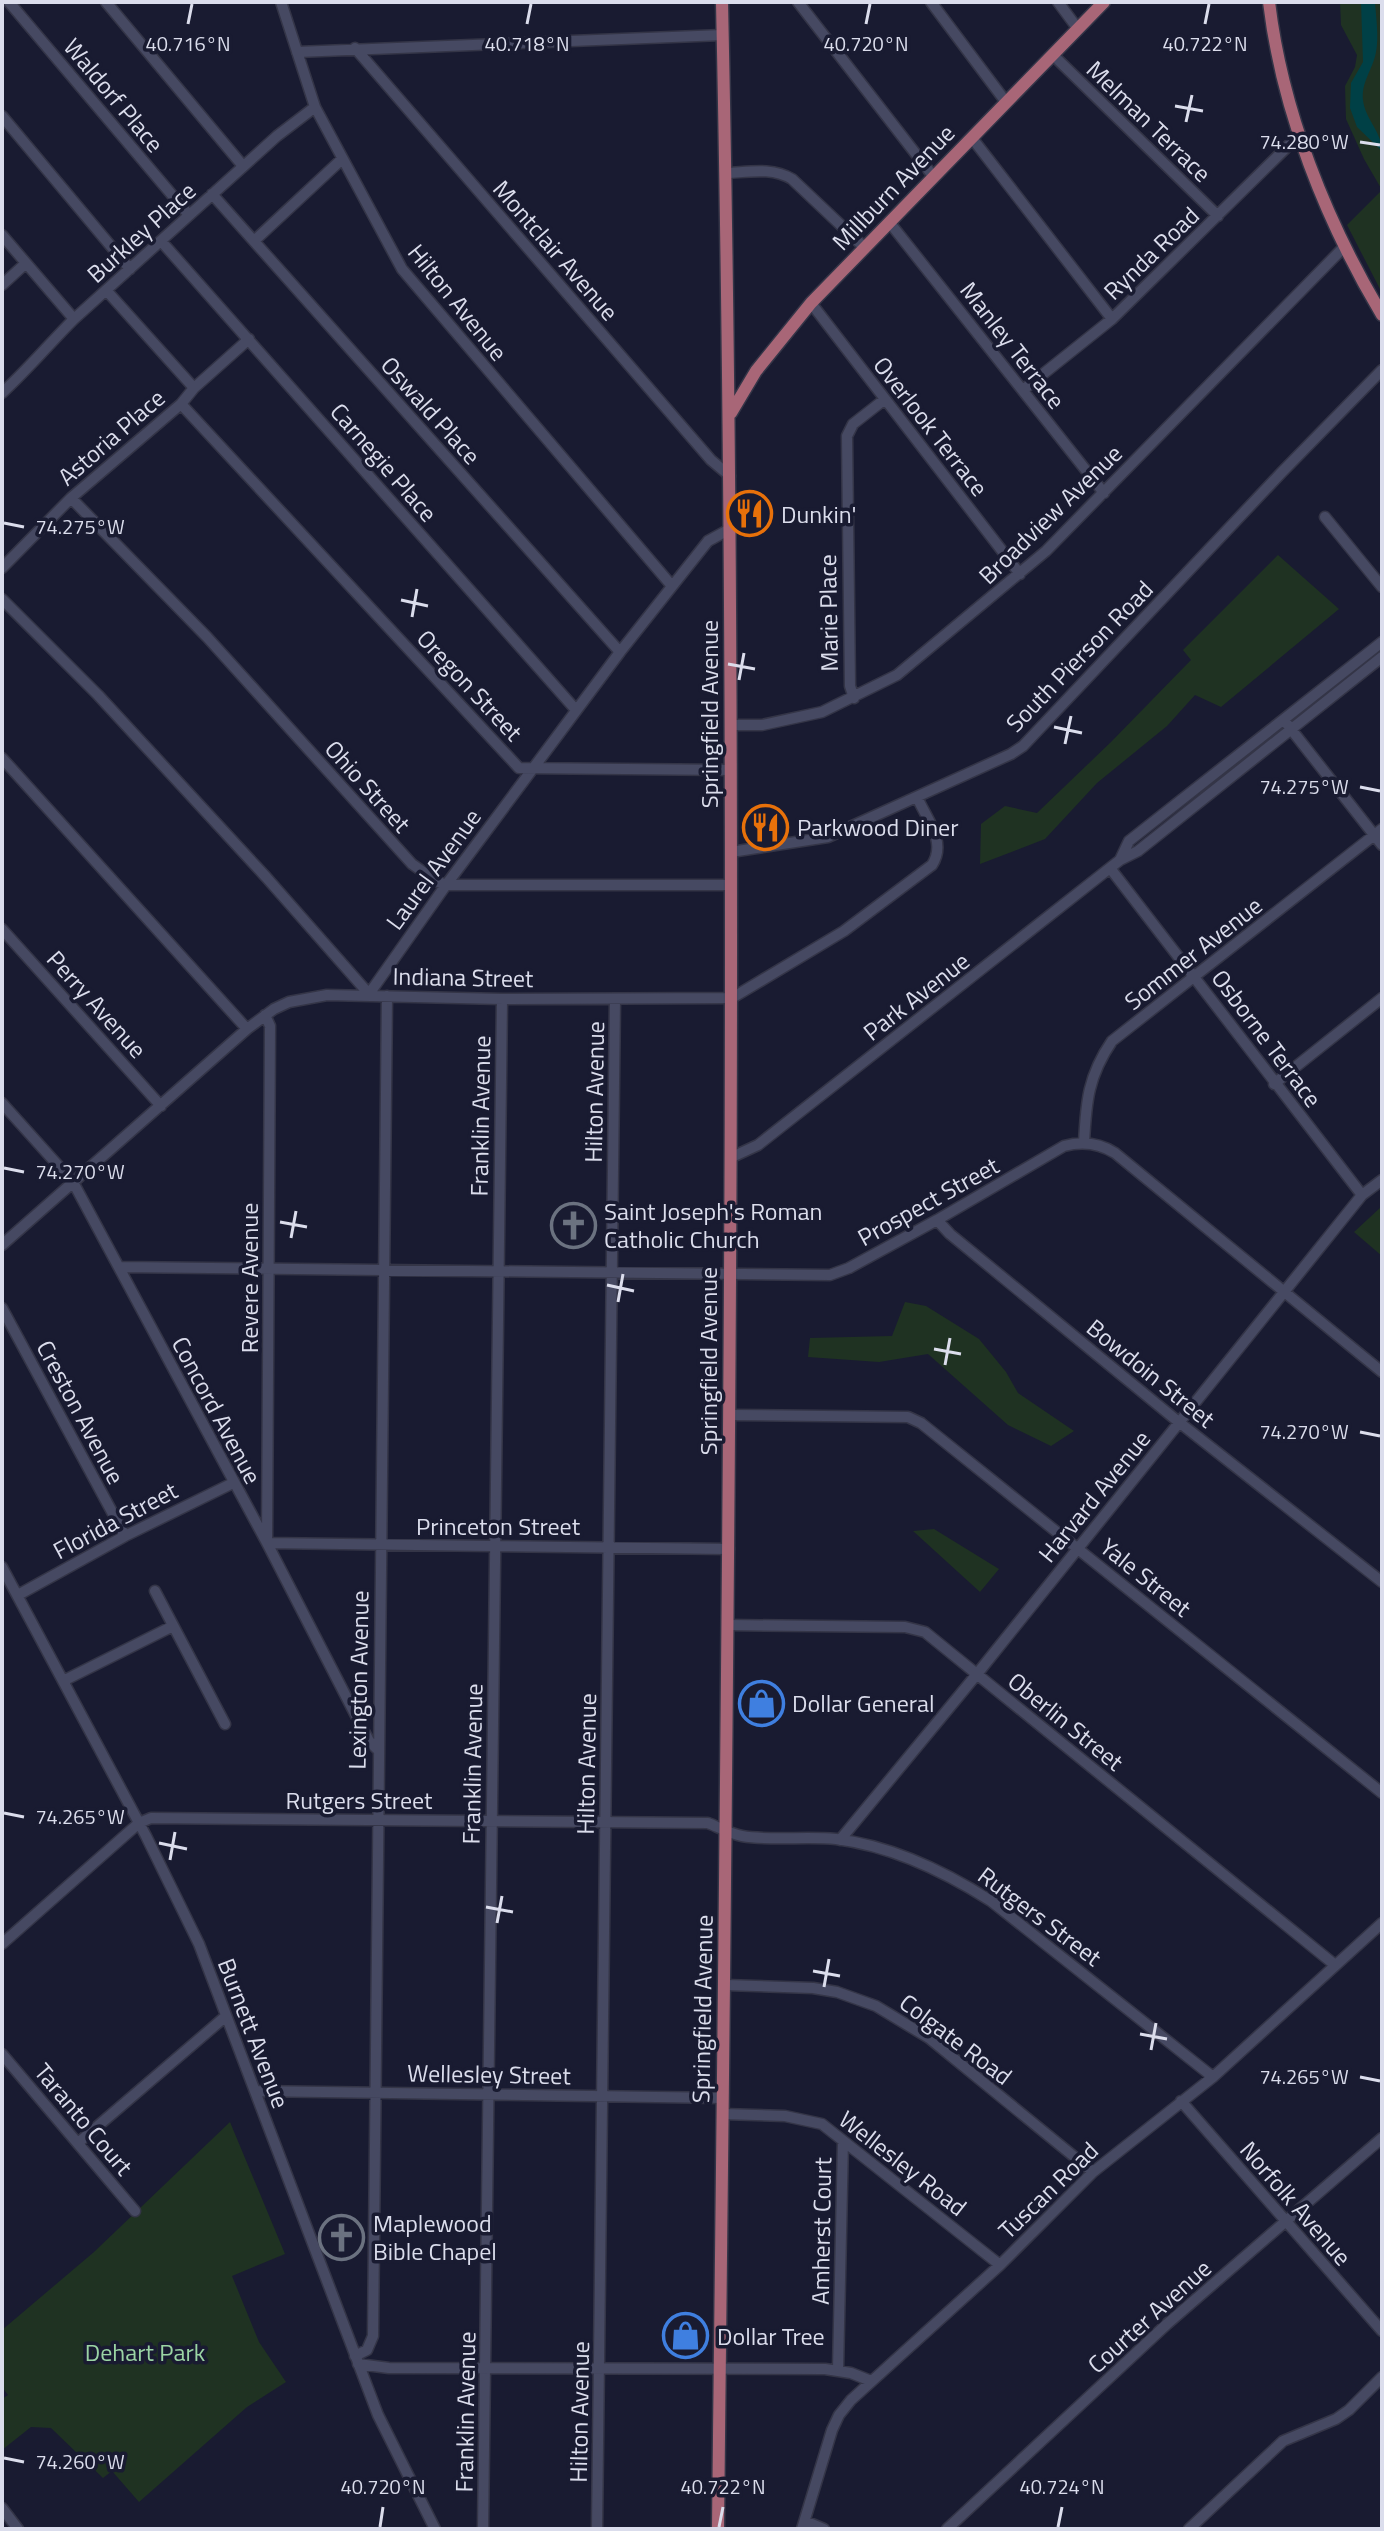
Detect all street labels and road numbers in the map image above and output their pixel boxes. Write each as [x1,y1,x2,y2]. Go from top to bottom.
street label: Waldorf Place [55,30,173,160]
street label: Melman Terrace [1078,52,1220,190]
street label: Millburn Avenue [823,116,963,258]
street label: Montclair Avenue [485,172,627,328]
street label: Burkley Place [78,173,204,291]
street label: Rynda Road [1095,198,1207,308]
street label: Hilton Avenue [400,236,516,368]
street label: Manley Terrace [952,274,1074,416]
street label: Oswald Place [373,348,489,472]
street label: Overlook Terrace [865,348,997,504]
street label: Astoria Place [50,380,172,494]
street label: Carnegie Place [322,394,446,530]
street label: Broadview Avenue [970,436,1130,592]
street label: Marie Place [809,554,847,672]
street label: South Pierson Road [997,572,1161,740]
street label: Springfield Avenue [691,620,727,808]
street label: Oregon Street [409,621,532,749]
street label: Ohio Street [317,732,420,841]
street label: Laurel Avenue [377,801,489,937]
street label: Sommer Avenue [1116,888,1270,1018]
street label: Perry Avenue [39,942,155,1066]
street label: Park Avenue [855,943,977,1049]
street label: Indiana Street [392,958,534,996]
street label: Osborne Terrace [1203,961,1331,1115]
street label: Hilton Avenue [575,1021,613,1163]
street label: Franklin Avenue [461,1035,499,1197]
street label: Prospect Street [851,1147,1006,1255]
street label: Revere Avenue [231,1203,267,1353]
street label: Springfield Avenue [690,1267,726,1455]
street label: Bowdoin Street [1079,1310,1223,1436]
street label: Concord Avenue [163,1330,271,1490]
street label: Creston Avenue [28,1334,134,1490]
street label: Harvard Avenue [1029,1422,1159,1570]
street label: Florida Street [46,1472,184,1568]
street label: Princeton Street [416,1508,581,1544]
street label: Yale Street [1093,1529,1200,1625]
street label: Lexington Avenue [338,1590,378,1770]
street label: Oberlin Street [1000,1663,1132,1779]
street label: Franklin Avenue [453,1683,491,1845]
street label: Hilton Avenue [567,1693,605,1835]
street label: Rutgers Street [286,1782,433,1818]
street label: Rutgers Street [970,1857,1110,1975]
street label: Springfield Avenue [682,1915,722,2103]
street label: Burnett Avenue [209,1953,299,2113]
street label: Colgate Road [892,1985,1020,2093]
street label: Taranto Court [26,2055,142,2183]
street label: Wellesley Street [407,2055,572,2093]
street label: Wellesley Road [831,2102,975,2224]
street label: Tuscan Road [990,2133,1106,2247]
street label: Norfolk Avenue [1232,2133,1360,2273]
street label: Amherst Court [802,2156,840,2305]
street label: Courter Avenue [1079,2251,1219,2381]
street label: Franklin Avenue [446,2331,484,2493]
street label: Hilton Avenue [560,2341,598,2483]

